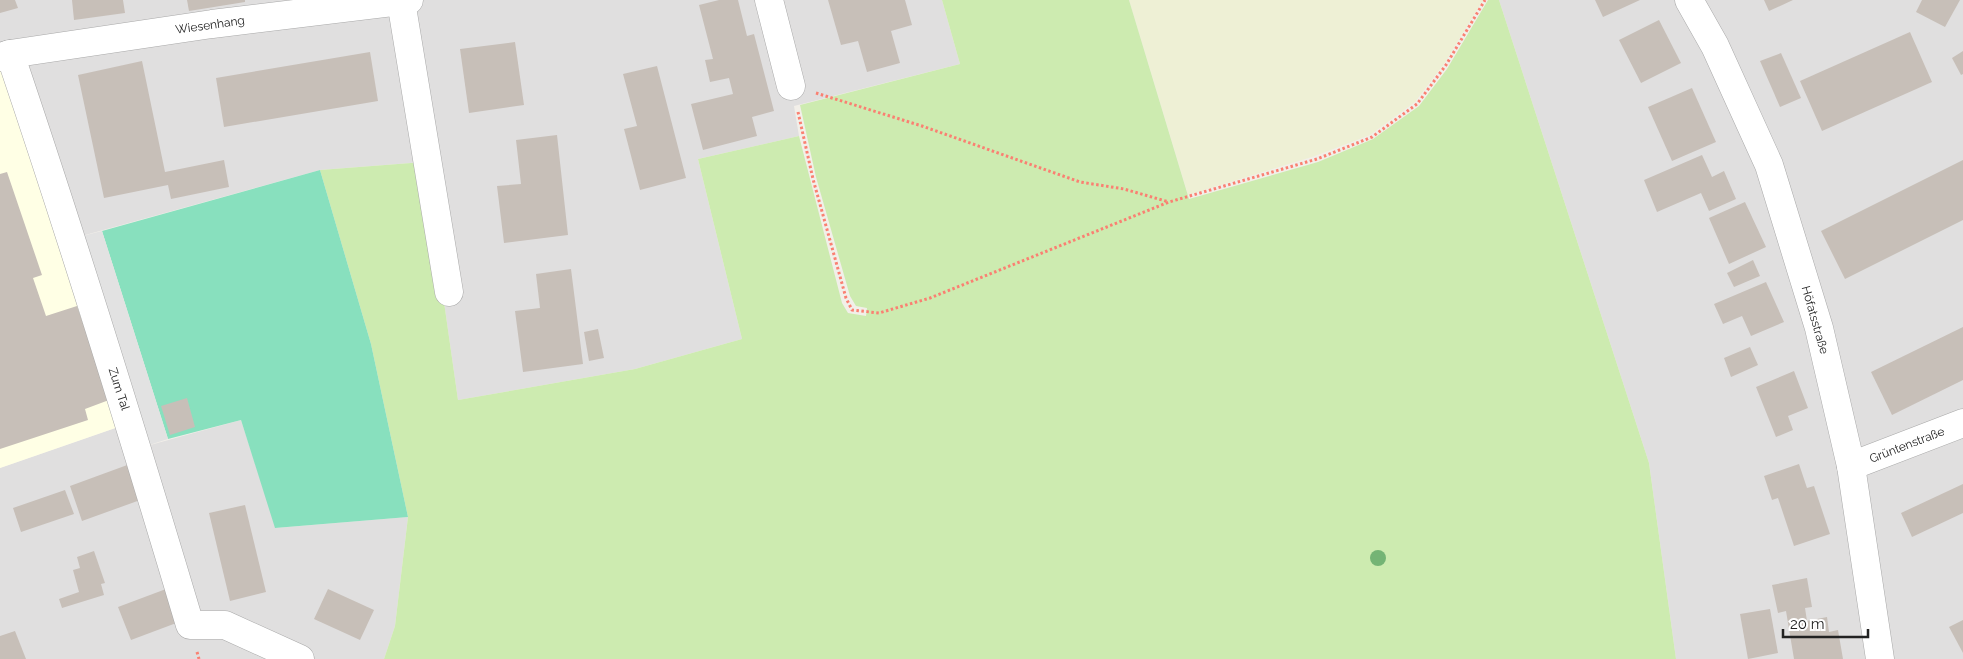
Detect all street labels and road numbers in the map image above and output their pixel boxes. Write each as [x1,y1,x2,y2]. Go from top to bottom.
street label: Wiesenhang [174,13,246,37]
street label: Höfatsstraße [1799,284,1831,356]
street label: Zum Tal [106,366,133,413]
street label: Grüntenstraße [1868,424,1946,466]

